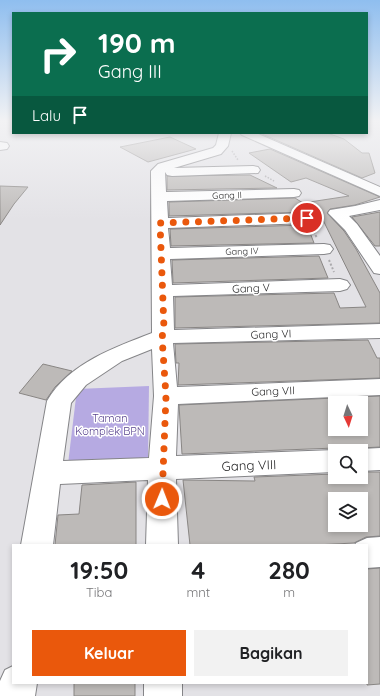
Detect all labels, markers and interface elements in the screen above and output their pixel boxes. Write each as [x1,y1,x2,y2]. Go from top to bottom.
text: 190 m [98,25,176,60]
icon: right [32,28,84,80]
text: Gang III [98,60,162,83]
icon: arrive [69,104,91,126]
text: Lalu [32,106,61,125]
street label: Gang II [212,189,242,201]
pin [290,201,324,235]
icon: arrive [296,207,318,229]
street label: Gang IV [225,245,259,257]
street label: Gang V [232,280,270,296]
street label: Gang VI [250,326,292,342]
street label: Gang VII [251,383,295,399]
north arrow [328,396,368,436]
map controls [328,396,368,532]
park label: Taman Komplek BPN [75,411,145,438]
button: search [328,444,368,484]
street label: Gang VIII [221,456,277,474]
position arrow [141,478,183,520]
button: layers [328,492,368,532]
text: 19:50 [70,555,128,585]
text: 4 [191,555,205,585]
text: 280 [268,555,310,585]
text: Tiba [86,584,112,600]
text: mnt [186,584,210,600]
text: m [283,584,295,600]
button: Keluar [32,630,186,676]
button: Bagikan [194,630,348,676]

